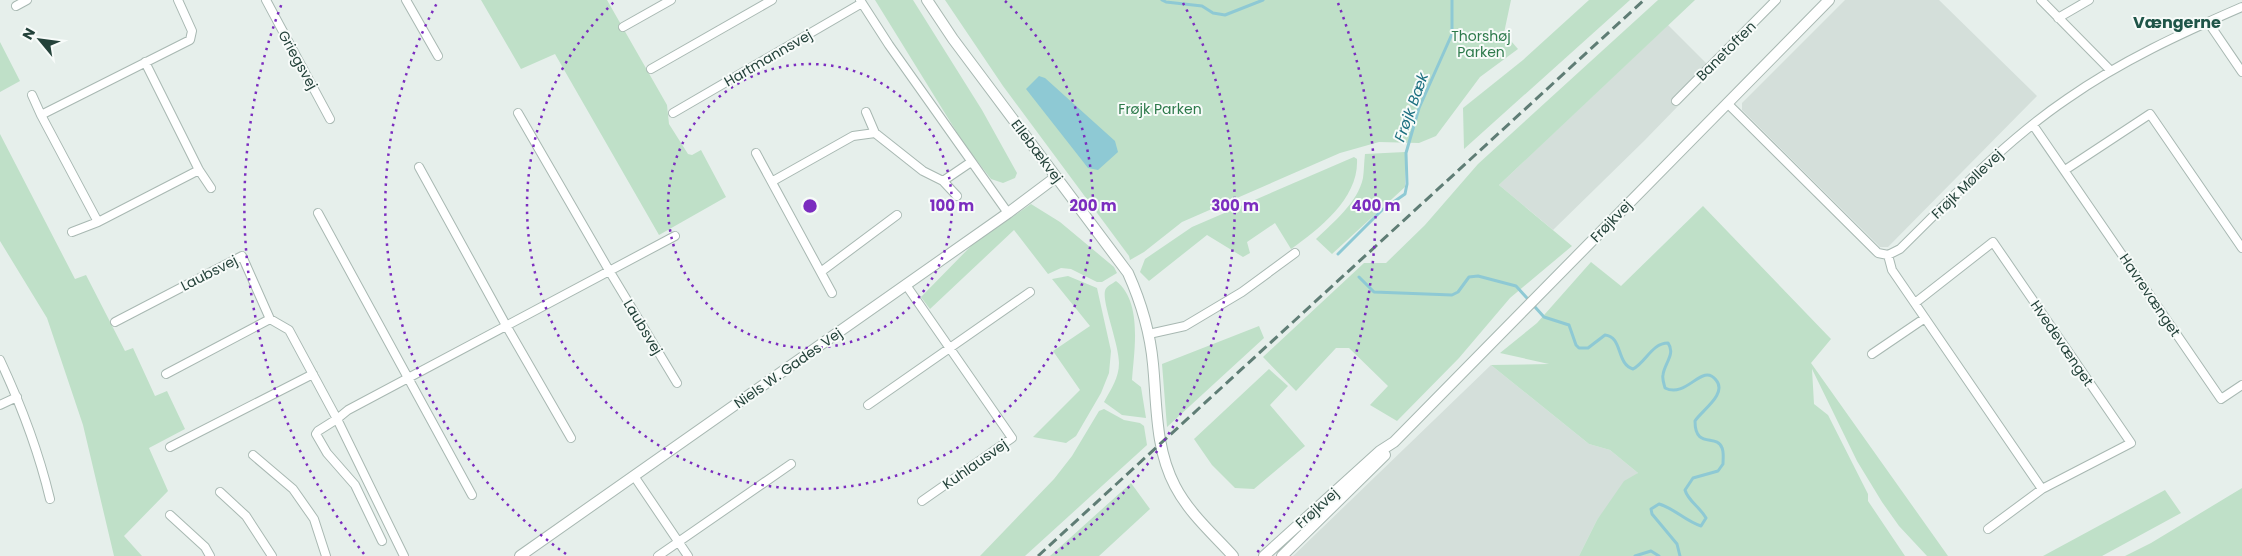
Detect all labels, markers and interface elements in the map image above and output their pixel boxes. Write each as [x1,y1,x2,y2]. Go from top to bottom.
district label: Vængerne [2133,11,2221,34]
north arrow [15,15,65,65]
street label: Banetoften [1692,17,1760,85]
text: N [17,24,40,43]
street label: Hartmannsvej [720,25,816,91]
park label: Thorshøj Parken [1451,26,1511,62]
street label: Griegsvej [273,27,323,93]
water label: Frøjk Bæk [1389,68,1434,144]
park label: Frøjk Parken [1118,99,1202,119]
street label: Ellebækvej [1007,115,1067,187]
street label: Frøjk Møllevej [1927,145,2007,223]
text: 100 m [930,195,974,216]
text: 200 m [1069,195,1117,216]
text: 300 m [1211,195,1259,216]
text: 400 m [1352,195,1401,216]
street label: Frøjkvej [1586,195,1636,247]
centre of rings [801,197,819,215]
street label: Havrevænget [2115,249,2185,341]
street label: Laubsvej [177,250,241,296]
street label: Laubsvej [619,296,667,358]
street label: Hvedevænget [2026,296,2098,390]
street label: Niels W. Gades Vej [730,323,846,413]
street label: Kuhlausvej [938,434,1012,494]
street label: Frøjkvej [1291,483,1343,533]

